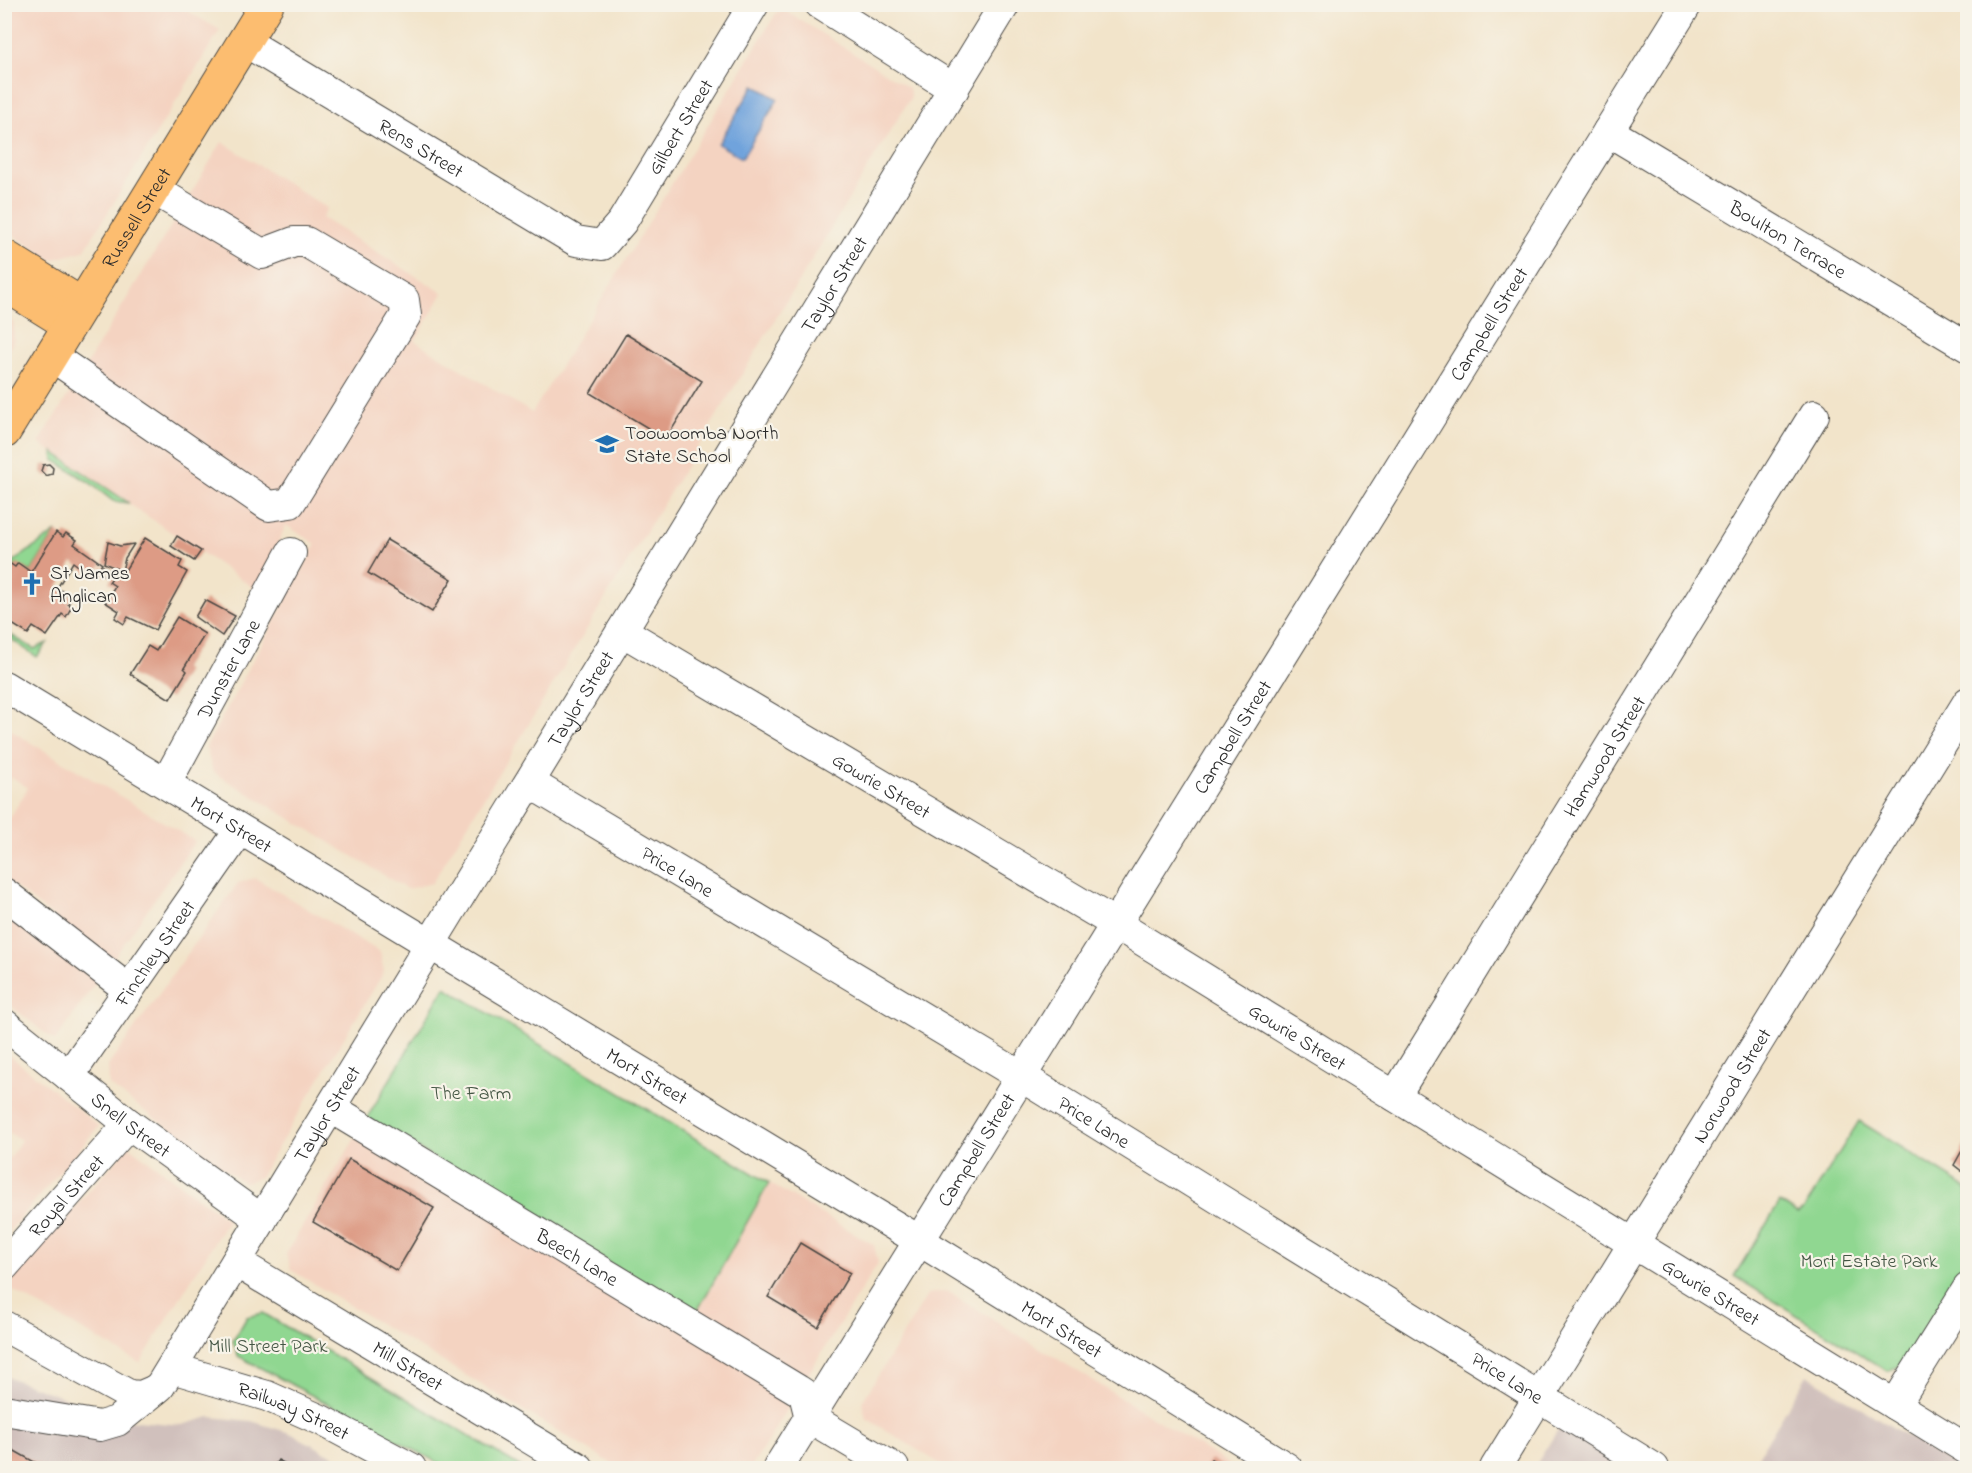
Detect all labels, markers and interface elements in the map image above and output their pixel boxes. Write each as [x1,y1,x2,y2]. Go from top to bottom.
street label: Gilbert Street [642,74,722,181]
street label: Rens Street [372,113,469,187]
street label: Russell Street [96,162,180,275]
street label: Boulton Terrace [1722,194,1851,288]
street label: Taylor Street [795,231,877,339]
street label: Campbell Street [1444,262,1537,388]
place label: Toowoomba North State School [625,420,778,472]
school or university icon: Toowoomba North State School [594,431,620,457]
place label: St James Anglican [50,560,130,613]
church icon: St James Anglican [19,571,45,597]
street label: Dunster Lane [191,615,269,726]
street label: Taylor Street [542,646,623,754]
street label: Campbell Street [1188,675,1281,800]
street label: Hamwood Street [1558,691,1655,824]
street label: Gowrie Street [826,747,936,828]
street label: Mort Street [184,790,277,862]
street label: Price Lane [635,840,718,906]
street label: Finchley Street [109,895,204,1014]
street label: Gowrie Street [1242,997,1351,1080]
street label: Norwood Street [1687,1023,1780,1150]
street label: Mort Street [599,1042,692,1114]
street label: Taylor Street [288,1060,370,1169]
park label: The Farm [431,1080,511,1109]
street label: Snell Street [83,1087,176,1167]
street label: Campbell Street [932,1088,1025,1213]
street label: Price Lane [1051,1090,1135,1157]
street label: Royal Street [23,1149,113,1245]
street label: Beech Lane [529,1222,623,1295]
park label: Mort Estate Park [1800,1248,1938,1277]
street label: Gowrie Street [1655,1252,1765,1335]
street label: Mort Street [1014,1295,1107,1367]
park label: Mill Street Park [209,1333,328,1362]
street label: Mill Street [366,1335,448,1400]
street label: Price Lane [1464,1346,1548,1413]
street label: Railway Street [234,1376,354,1450]

